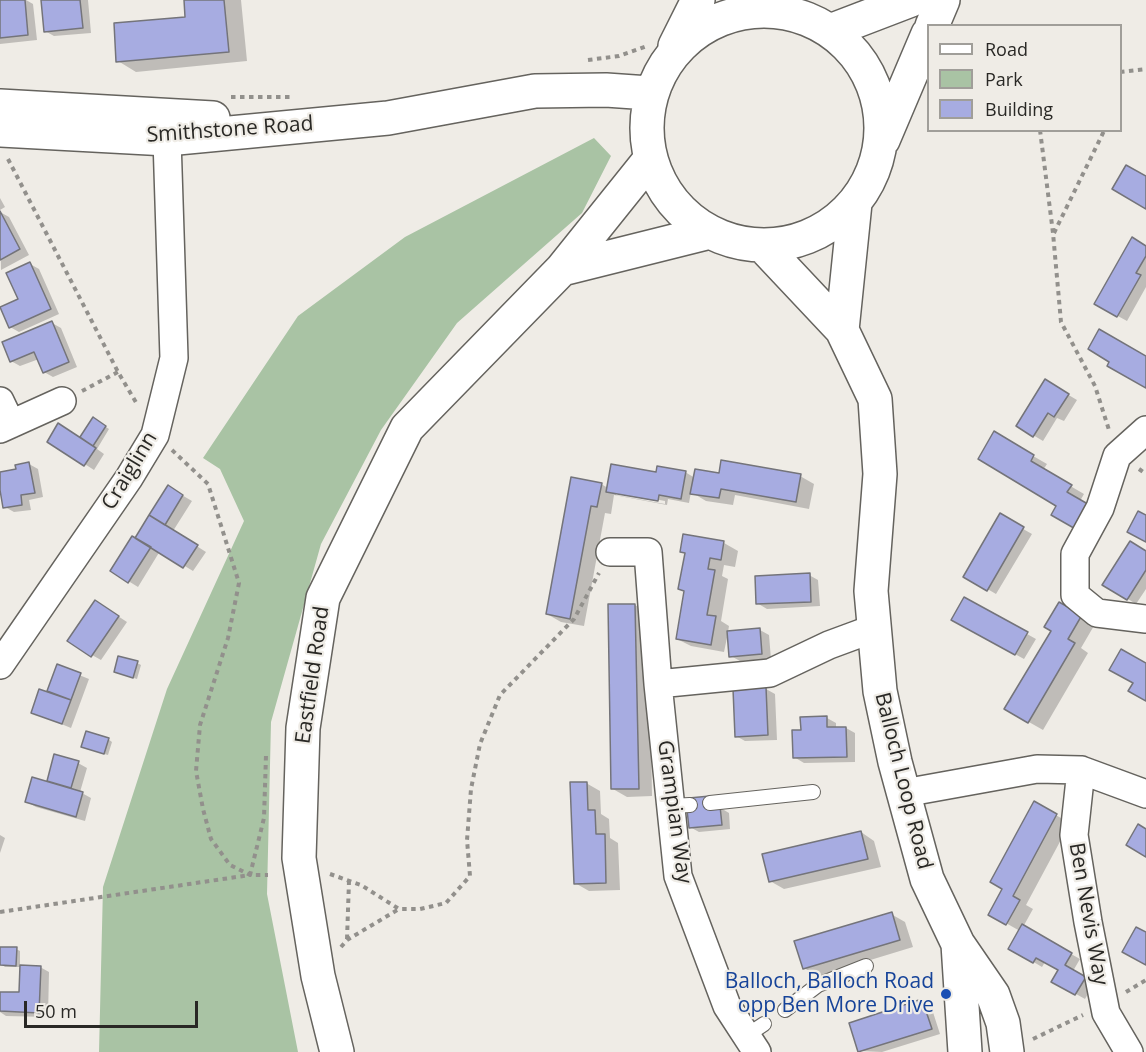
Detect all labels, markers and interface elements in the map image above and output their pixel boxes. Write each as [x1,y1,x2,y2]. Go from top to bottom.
legend [927,24,1122,132]
text: Road [985,37,1028,61]
text: Park [985,67,1023,91]
text: Building [985,97,1053,121]
street label: Smithstone Road [146,112,314,148]
street label: Craiglinn [97,427,163,515]
street label: Eastfield Road [291,605,335,745]
street label: Balloch Loop Road [869,690,937,872]
street label: Grampian Way [651,739,697,885]
street label: Ben Nevis Way [1063,841,1113,987]
place label: Balloch, Balloch Road opp Ben More Drive [725,969,934,1019]
marker: Balloch, Balloch Road opp Ben More Drive [939,987,953,1001]
scale bar [27,989,201,1027]
text: 50 m [35,999,77,1023]

